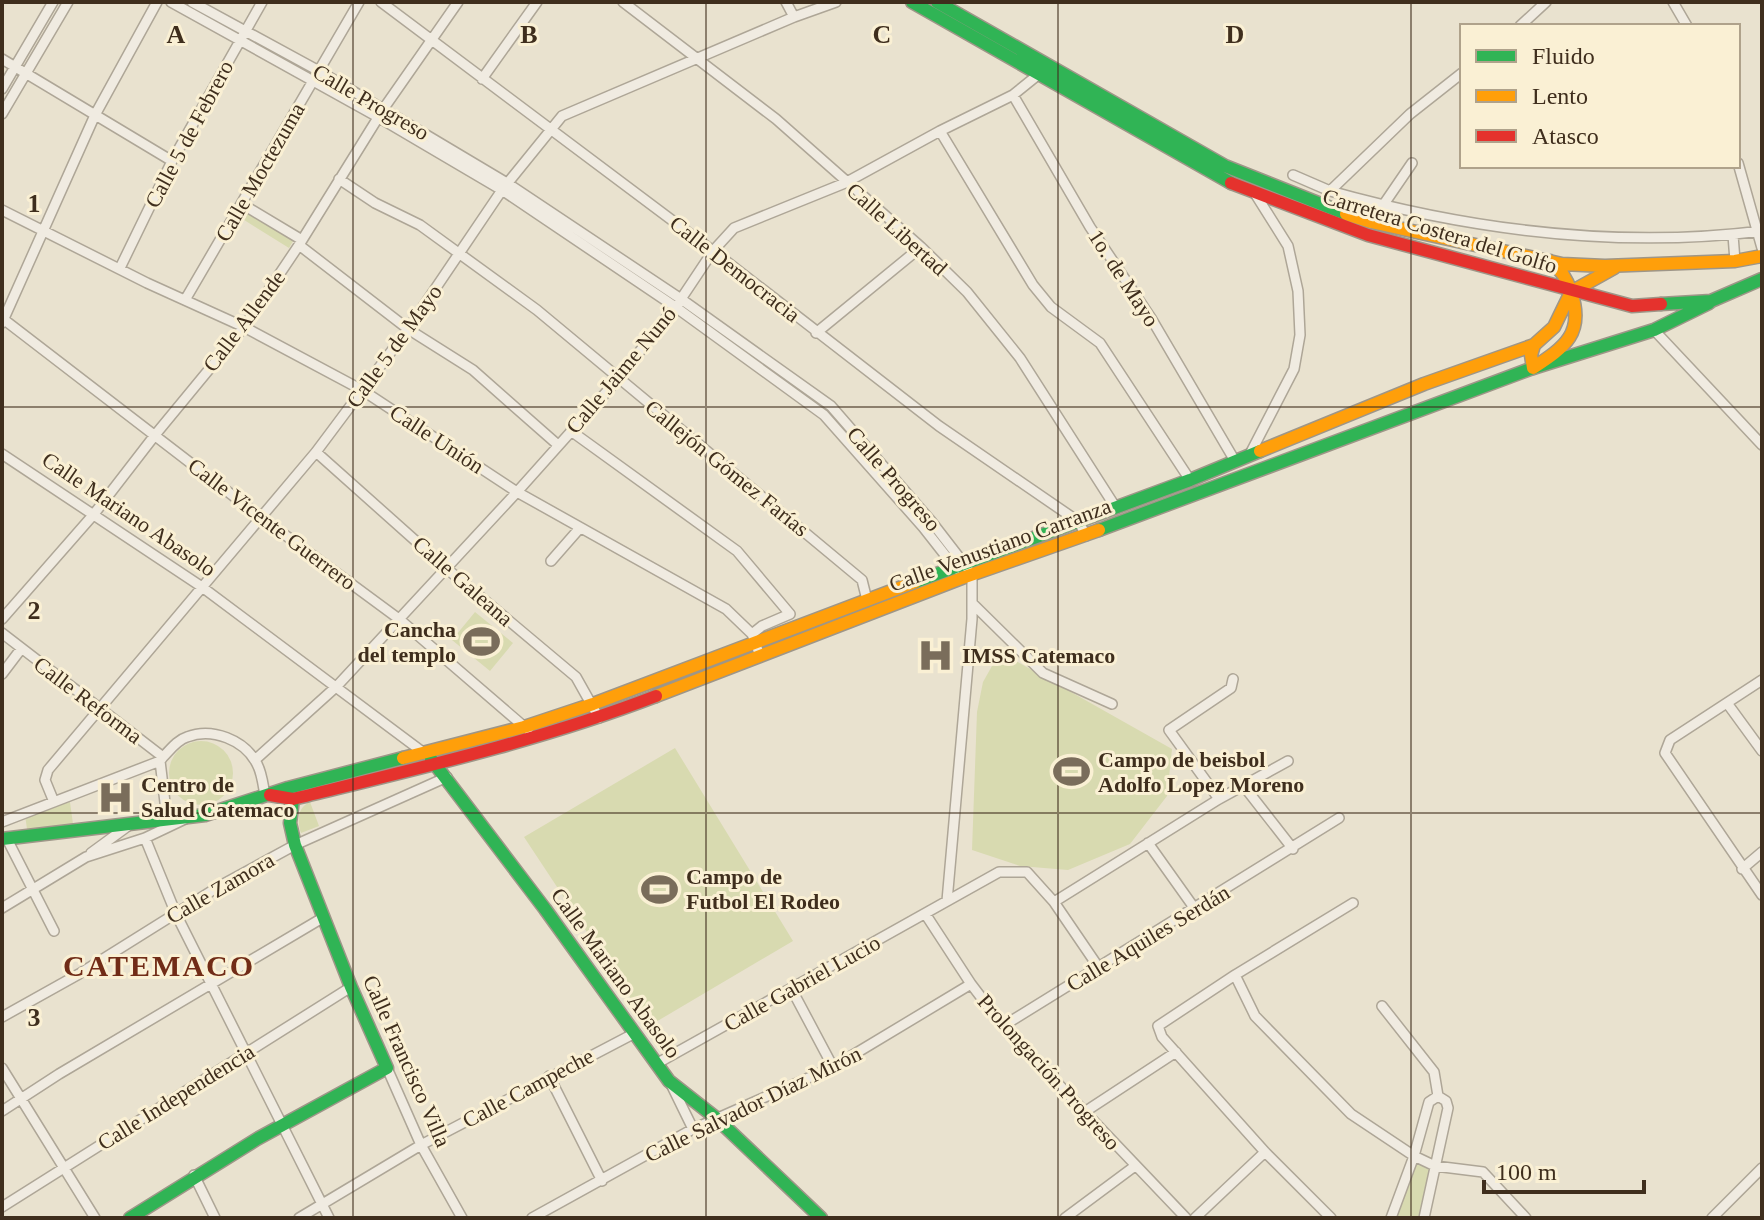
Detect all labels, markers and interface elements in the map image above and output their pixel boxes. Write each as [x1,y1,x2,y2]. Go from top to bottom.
text: A [167,20,186,49]
text: B [520,20,538,49]
text: C [873,20,891,49]
text: D [1226,20,1244,49]
legend [1460,24,1740,168]
text: Fluido [1532,43,1595,69]
street label: Calle 5 de Febrero [140,56,238,212]
street label: Calle Progreso [308,59,434,145]
text: Lento [1532,83,1588,109]
street label: Calle Moctezuma [210,98,310,246]
text: Atasco [1532,123,1599,149]
street label: Calle Libertad [842,177,952,281]
street label: Carretera Costera del Golfo [1320,183,1560,279]
text: 1 [28,189,41,218]
street label: Calle Democracia [665,210,805,328]
street label: 1o. de Mayo [1083,225,1165,331]
street label: Calle Allende [198,265,290,377]
street label: Calle 5 de Mayo [341,280,447,412]
street label: Calle Jaime Nunó [561,302,681,438]
street label: Callejón Gómez Farías [640,394,814,542]
street label: Calle Unión [385,399,489,479]
street label: Calle Progreso [842,422,946,536]
street label: Calle Mariano Abasolo [37,447,221,581]
street label: Calle Vicente Guerrero [183,453,361,595]
street label: Calle Venustiano Carranza [886,493,1115,597]
street label: Calle Galeana [408,531,518,631]
text: 2 [28,596,41,625]
place label: Cancha del templo [358,617,456,667]
sports icon: Cancha del templo [463,623,501,661]
hospital icon: IMSS Catemaco [917,636,955,674]
place label: IMSS Catemaco [962,643,1115,668]
street label: Calle Reforma [29,651,147,749]
place label: Campo de beisbol Adolfo Lopez Moreno [1098,747,1304,797]
sports icon: Campo de beisbol Adolfo Lopez Moreno [1053,753,1091,791]
place label: Centro de Salud Catemaco [141,772,294,822]
hospital icon: Centro de Salud Catemaco [96,778,134,816]
street label: Calle Zamora [162,847,279,929]
place label: Campo de Futbol El Rodeo [686,864,840,914]
sports icon: Campo de Futbol El Rodeo [641,870,679,908]
street label: Calle Aquiles Serdán [1062,879,1234,997]
street label: Calle Mariano Abasolo [546,883,686,1063]
street label: Calle Gabriel Lucio [720,930,884,1036]
district label: CATEMACO [63,949,255,982]
street label: Calle Francisco Villa [358,971,456,1151]
street label: Prolongación Progreso [972,989,1126,1155]
text: 3 [28,1003,41,1032]
street label: Calle Independencia [93,1039,259,1155]
street label: Calle Salvador Díaz Mirón [641,1041,865,1167]
street label: Calle Campeche [458,1043,598,1133]
scale bar [1484,1144,1644,1194]
text: 100 m [1496,1159,1557,1185]

